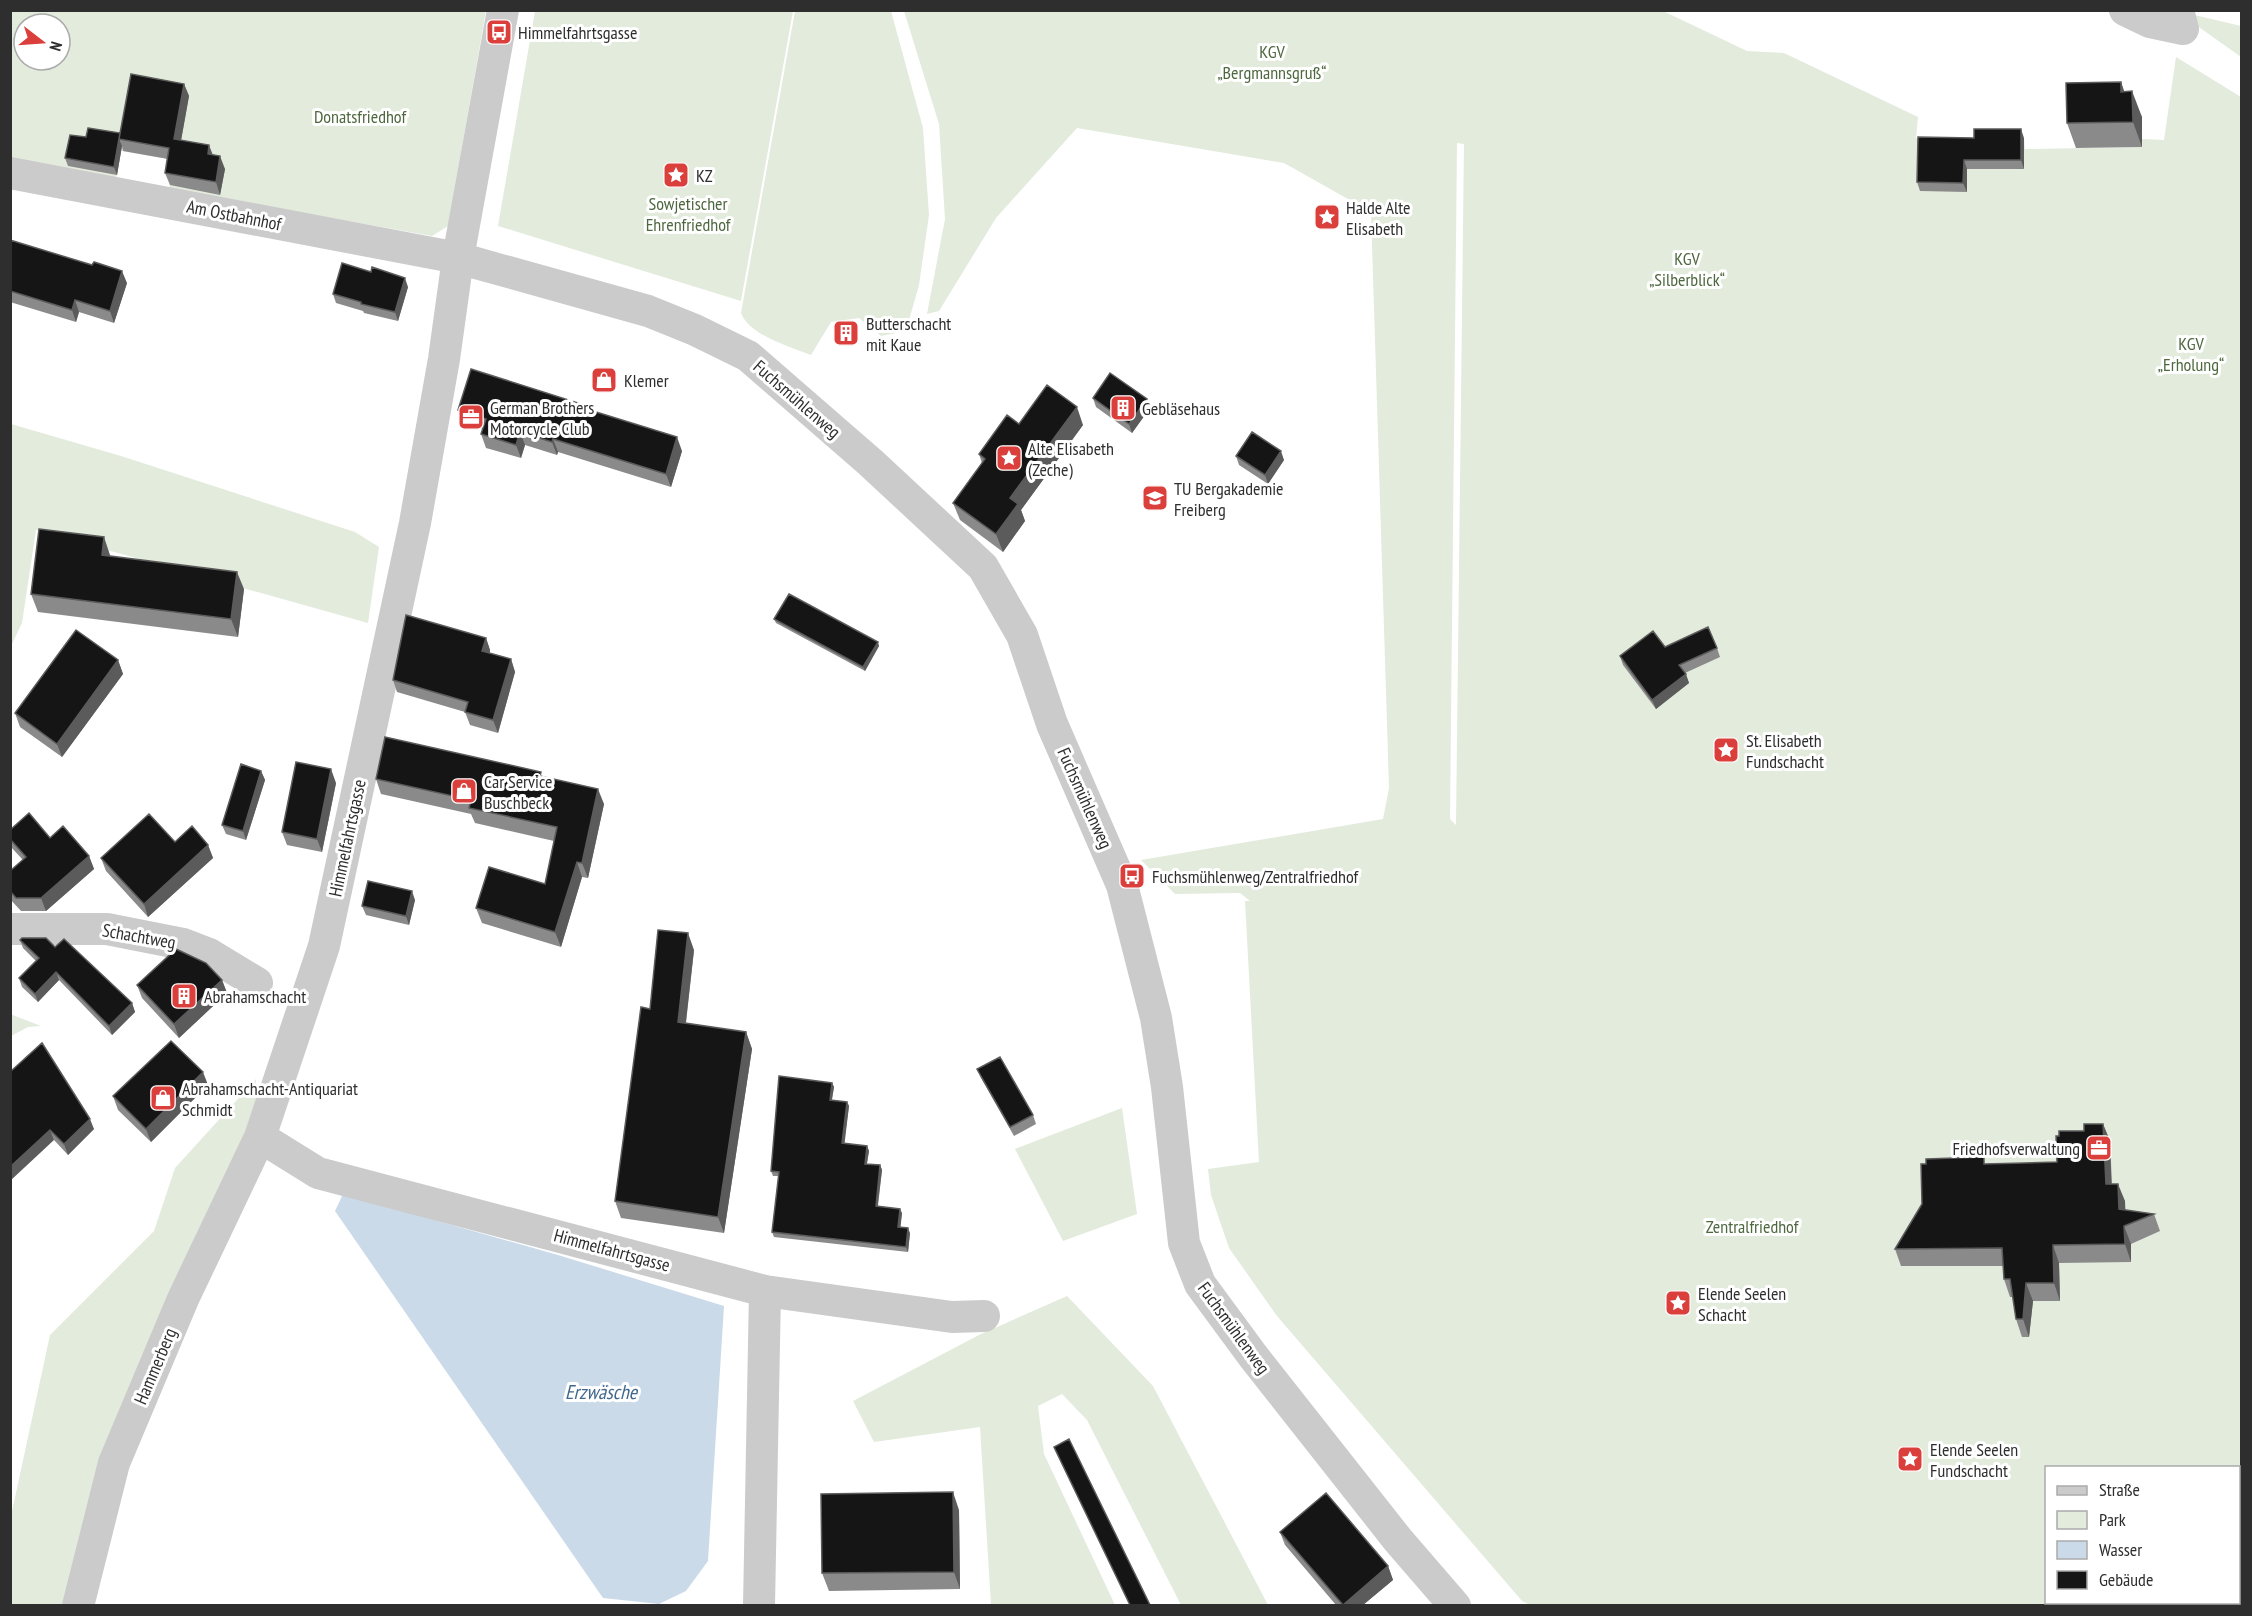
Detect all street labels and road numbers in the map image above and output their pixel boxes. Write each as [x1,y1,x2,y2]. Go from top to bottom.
street label: Am Ostbahnhof [185,195,285,236]
street label: Fuchsmühlenweg [749,355,845,443]
street label: Fuchsmühlenweg [1052,744,1118,852]
street label: Himmelfahrtsgasse [323,777,371,899]
street label: Schachtweg [101,918,177,954]
street label: Himmelfahrtsgasse [551,1223,673,1277]
street label: Fuchsmühlenweg [1193,1277,1275,1379]
street label: Hammerberg [129,1324,181,1408]

